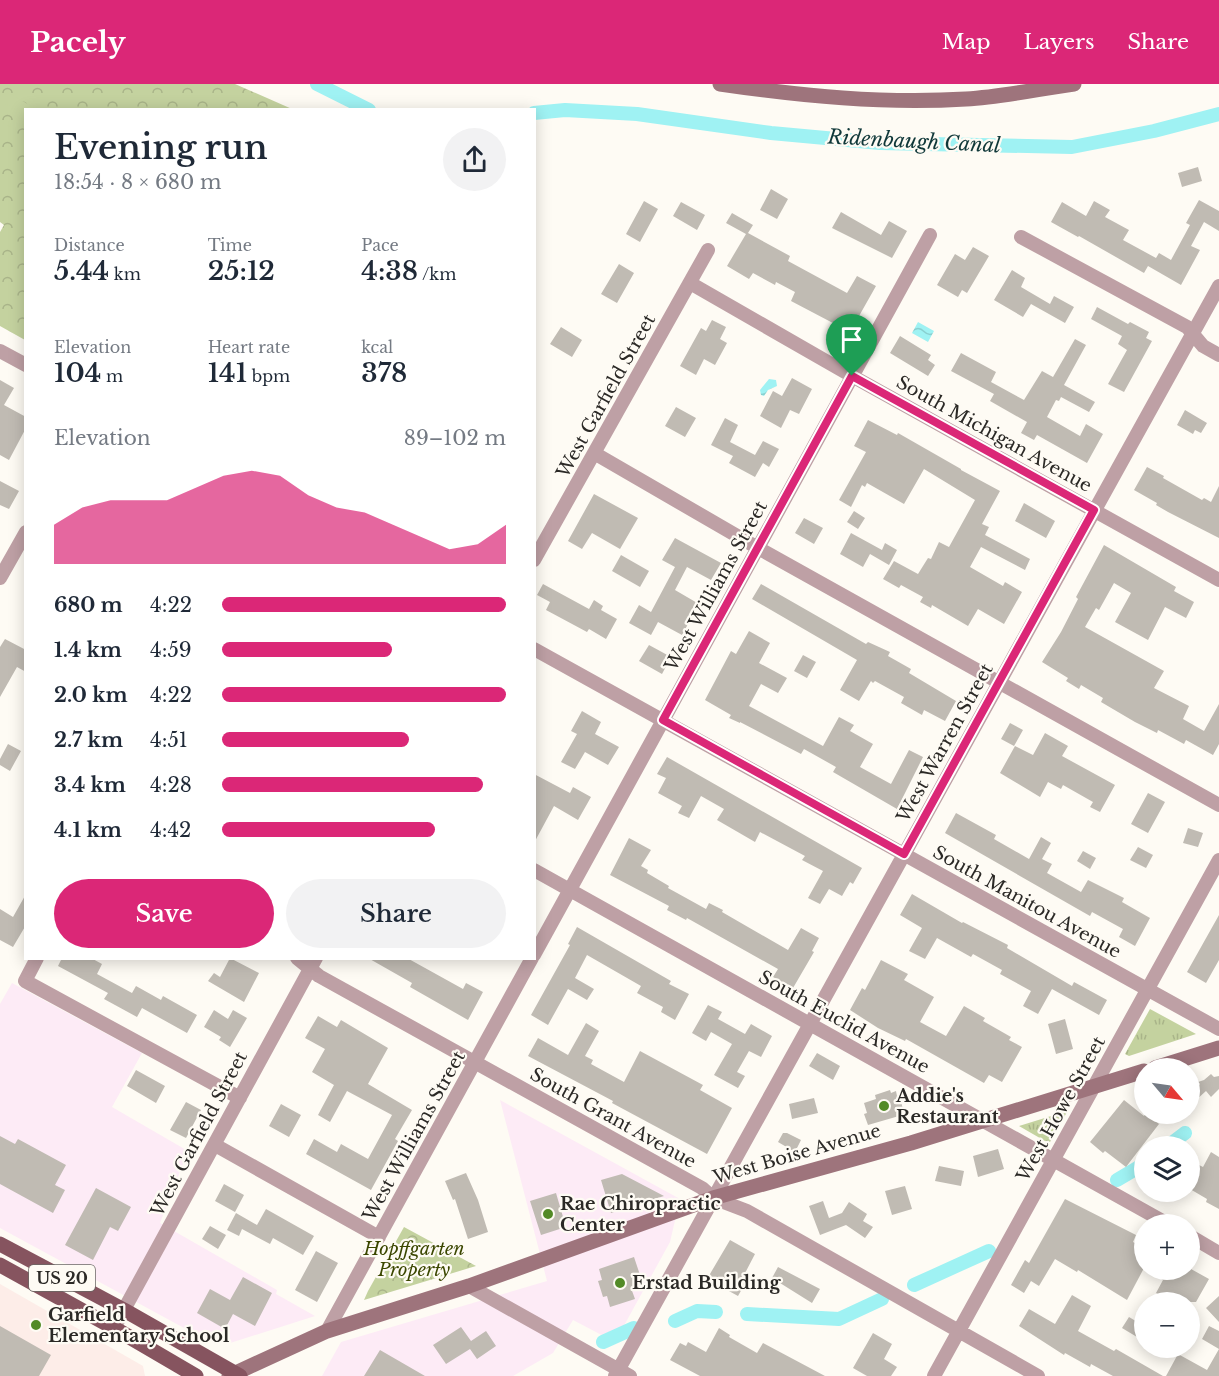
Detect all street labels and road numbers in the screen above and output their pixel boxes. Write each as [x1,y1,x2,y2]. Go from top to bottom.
street label: West Garfield Street [551,310,660,483]
street label: South Michigan Avenue [893,371,1095,497]
street label: West Williams Street [660,497,772,676]
street label: West Warren Street [892,660,998,827]
street label: South Manitou Avenue [929,841,1125,963]
street label: South Euclid Avenue [755,966,933,1078]
street label: West Howe Street [1012,1032,1110,1186]
street label: West Williams Street [358,1047,470,1226]
street label: West Garfield Street [146,1048,252,1221]
street label: South Grant Avenue [526,1063,700,1173]
street label: West Boise Avenue [710,1120,883,1189]
road number: US 20 [29,1265,95,1291]

